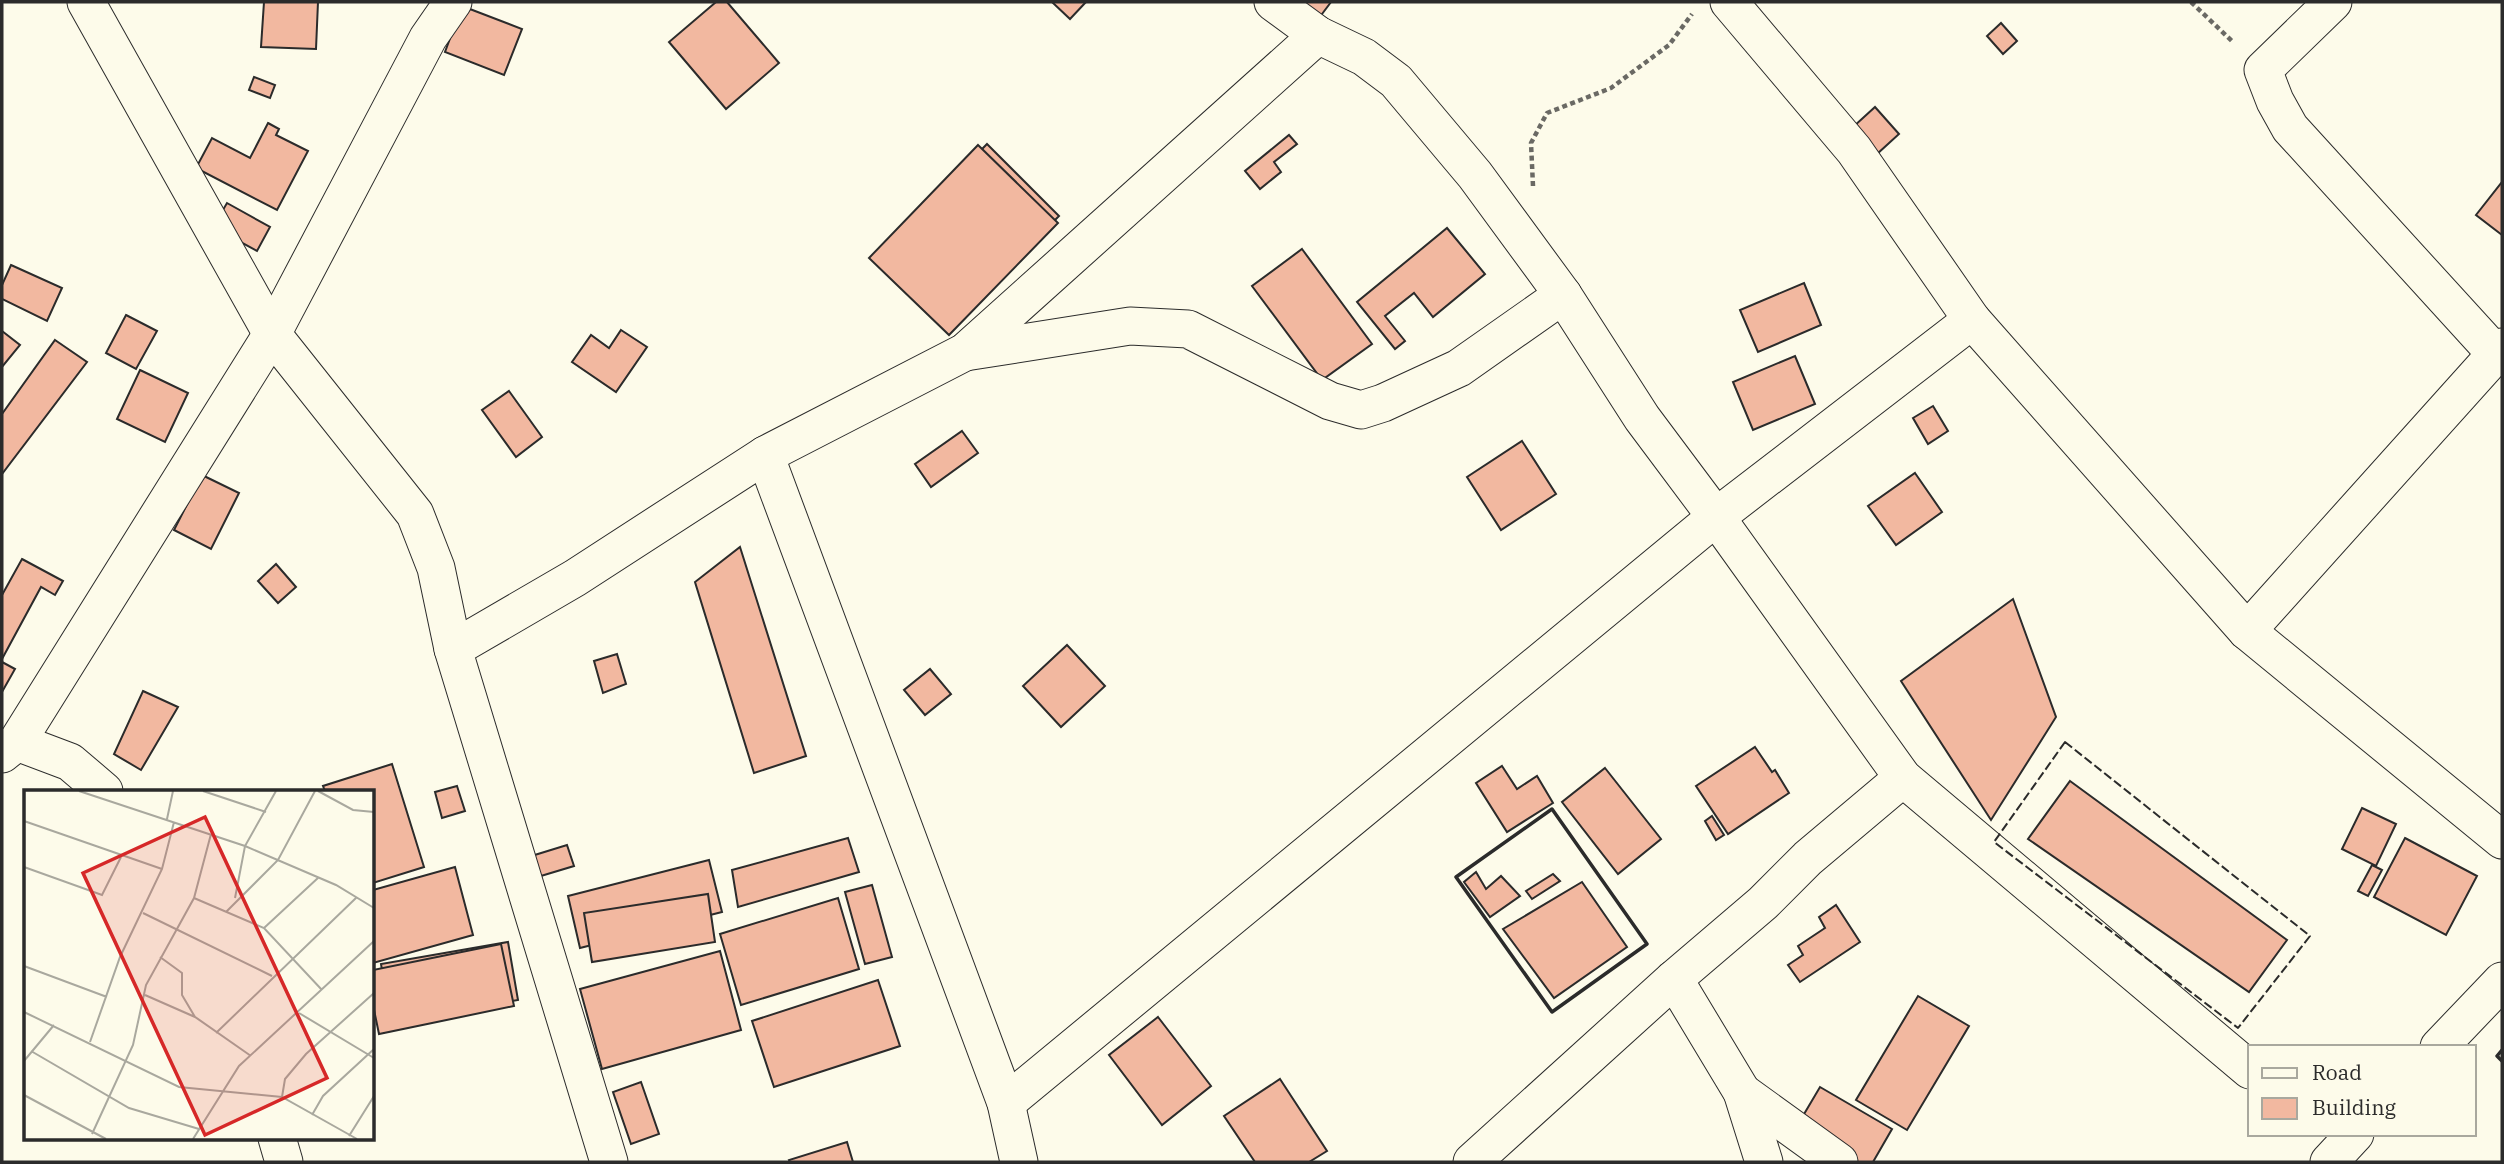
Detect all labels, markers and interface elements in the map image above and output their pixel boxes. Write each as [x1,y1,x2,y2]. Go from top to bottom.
inset map [24,790,374,1140]
legend [2248,1045,2476,1136]
text: Road [2312,1058,2362,1086]
text: Building [2312,1093,2397,1121]

